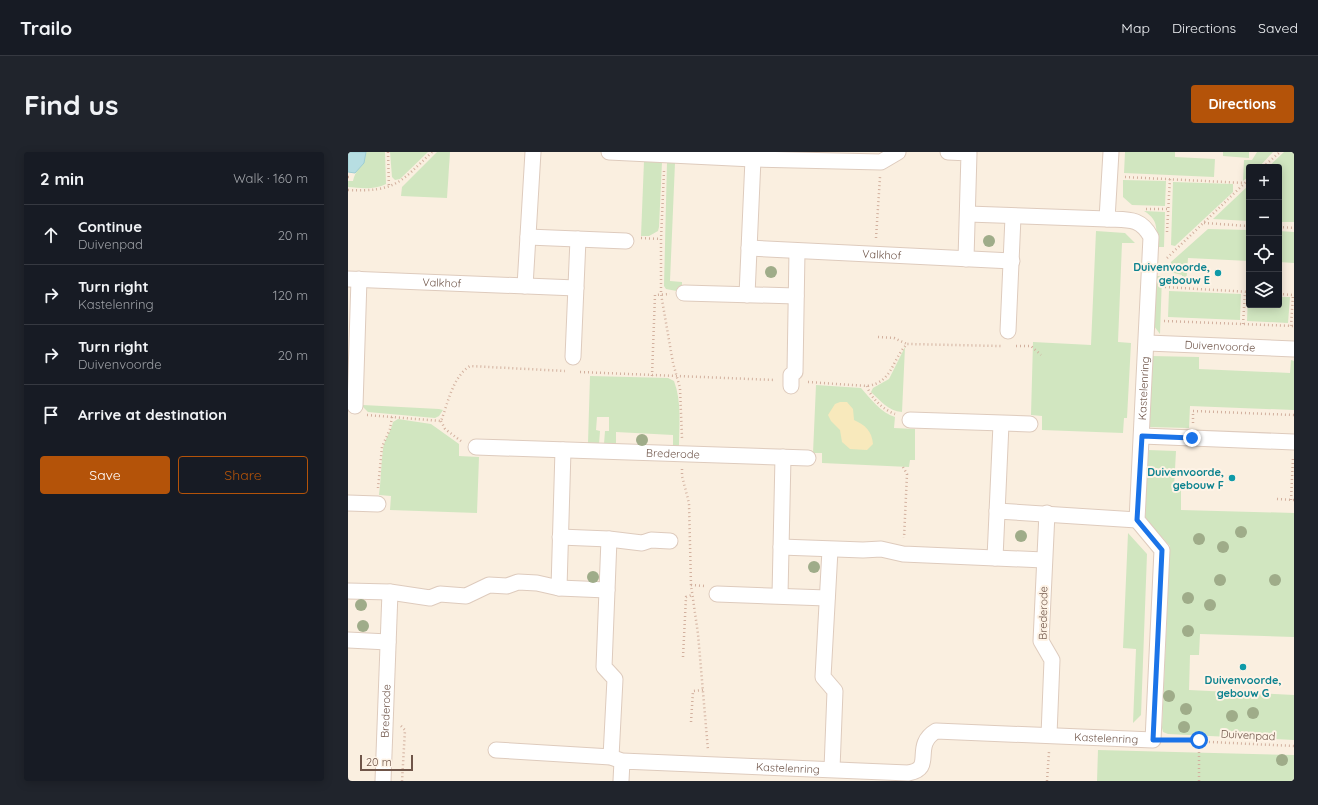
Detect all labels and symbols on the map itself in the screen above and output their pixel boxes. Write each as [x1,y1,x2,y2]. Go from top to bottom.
street label: Valkhof [862,247,902,263]
place label: Duivenvoorde, gebouw E [1133,260,1210,287]
marker: Duivenvoorde, gebouw E [1213,268,1223,278]
street label: Valkhof [422,275,462,290]
street label: Duivenvoorde [1184,338,1256,354]
street label: Kastelenring [1135,356,1152,421]
route end [1183,429,1201,447]
street label: Brederode [646,446,700,461]
place label: Duivenvoorde, gebouw F [1147,465,1224,492]
marker: Duivenvoorde, gebouw F [1227,473,1237,483]
street label: Brederode [1036,586,1050,640]
marker: Duivenvoorde, gebouw G [1238,662,1248,672]
place label: Duivenvoorde, gebouw G [1205,673,1281,700]
street label: Brederode [378,684,394,738]
street label: Duivenpad [1220,727,1276,743]
street label: Kastelenring [1074,730,1138,746]
route start [1190,731,1208,749]
scale bar [360,753,413,772]
street label: Kastelenring [756,760,820,776]

